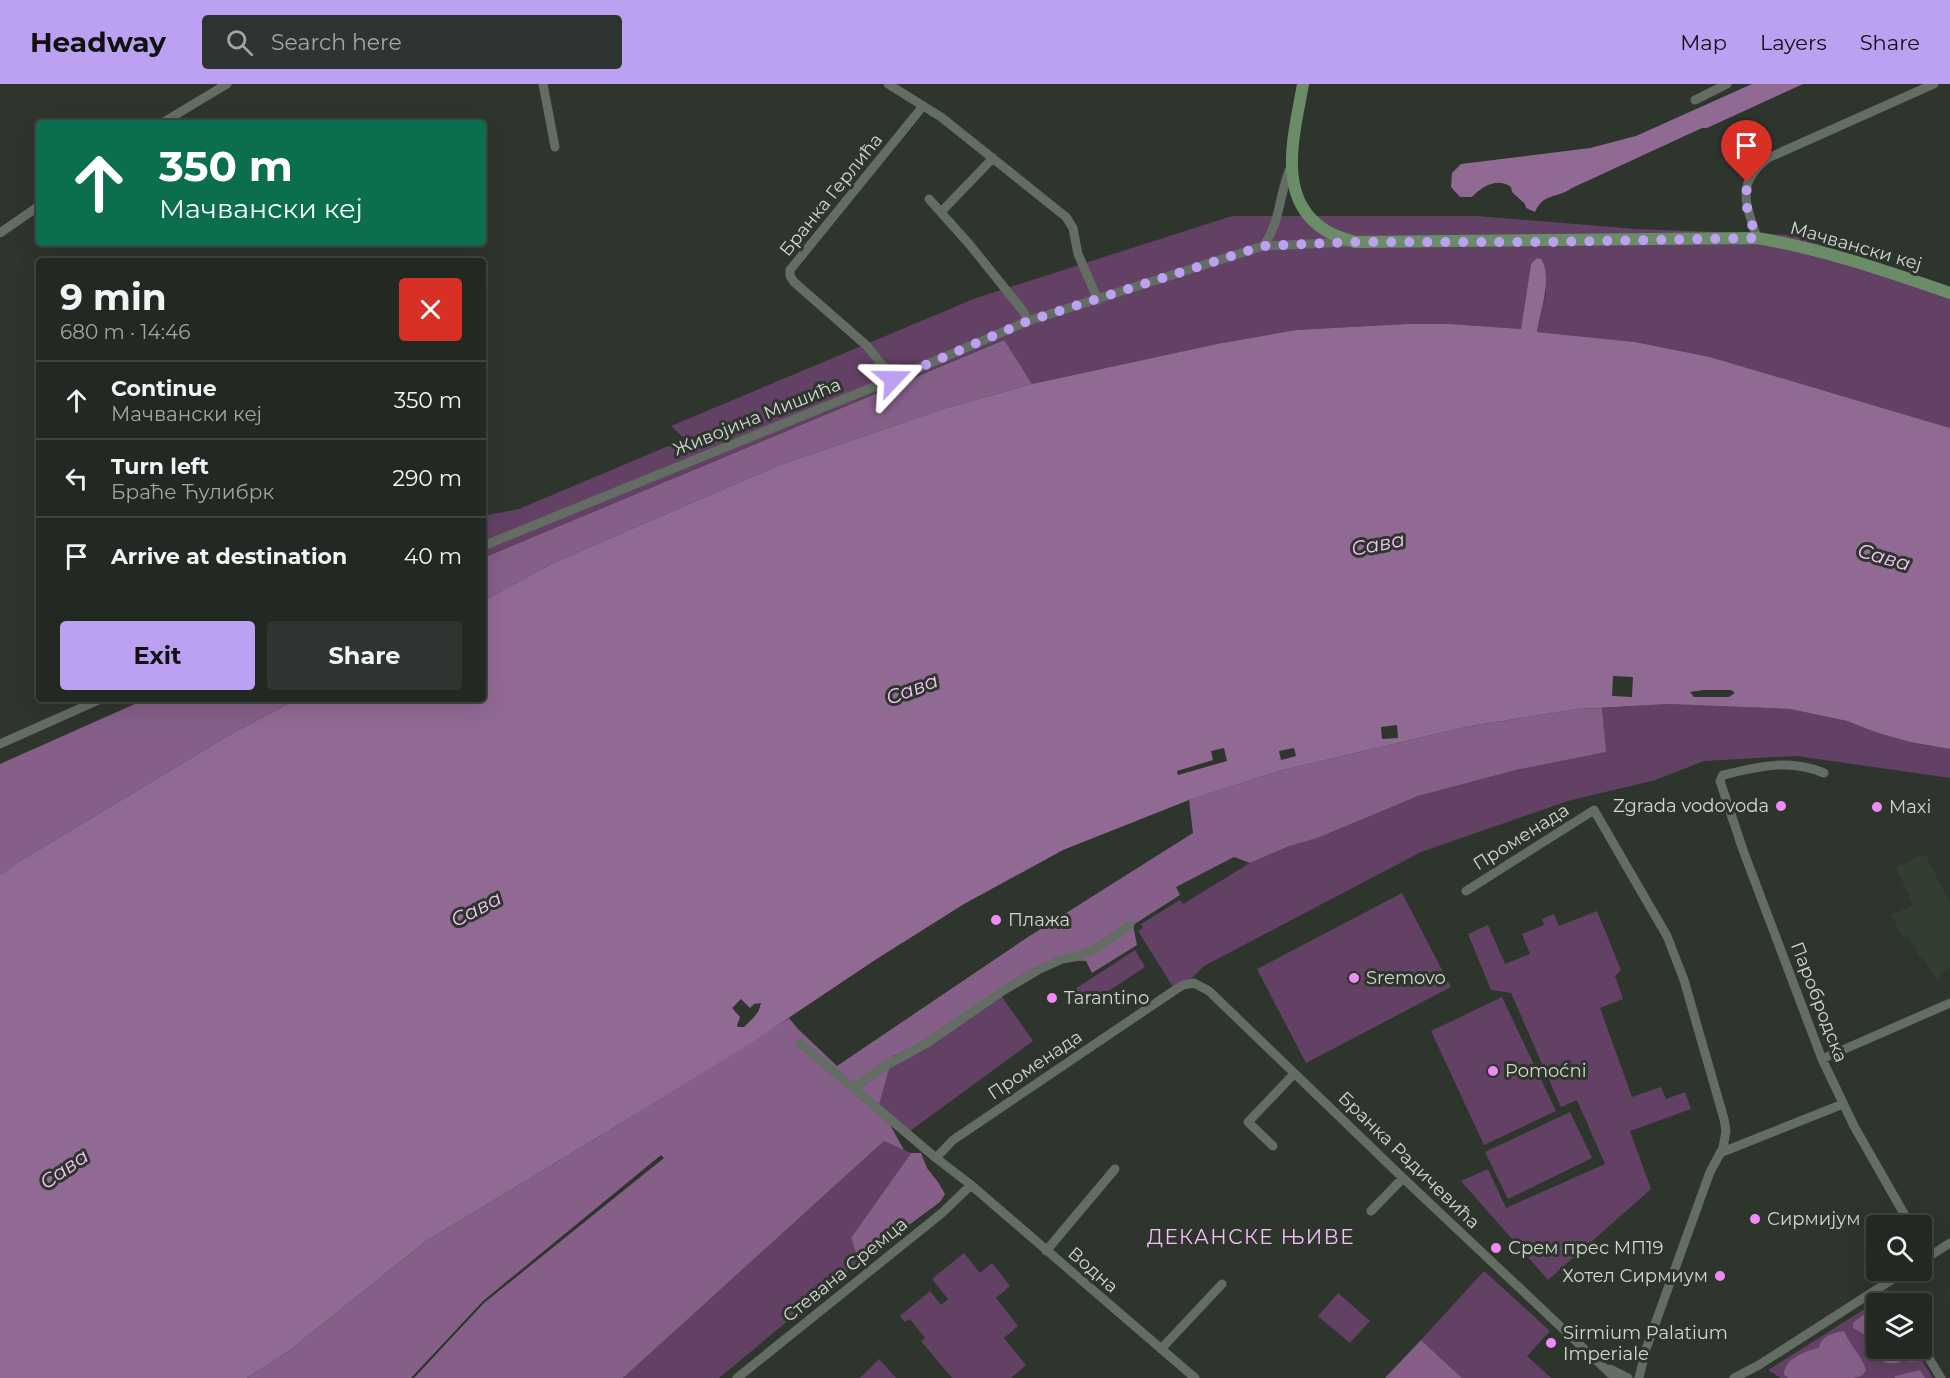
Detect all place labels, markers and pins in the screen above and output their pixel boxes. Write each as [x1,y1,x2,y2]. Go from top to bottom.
pin [1721,120,1772,182]
place label: Zgrada vodovoda [1613,795,1769,817]
place label: Maxi [1889,796,1931,818]
marker: Zgrada vodovoda [1774,799,1788,813]
marker: Maxi [1870,800,1884,814]
place label: Плажа [1008,909,1070,931]
marker: Плажа [989,913,1003,927]
place label: Sremovo [1366,967,1446,989]
marker: Sremovo [1347,971,1361,985]
place label: Tarantino [1064,987,1149,1009]
marker: Tarantino [1045,991,1059,1005]
place label: Pomoćni [1505,1060,1587,1082]
marker: Pomoćni [1486,1064,1500,1078]
place label: Сирмијум [1767,1208,1860,1230]
marker: Сирмијум [1748,1212,1762,1226]
place label: Срем прес МП19 [1508,1237,1663,1259]
marker: Срем прес МП19 [1489,1241,1503,1255]
place label: Хотел Сирмиум [1562,1265,1708,1287]
marker: Хотел Сирмиум [1713,1269,1727,1283]
place label: Sirmium Palatium Imperiale [1563,1322,1728,1365]
marker: Sirmium Palatium Imperiale [1544,1336,1558,1350]

